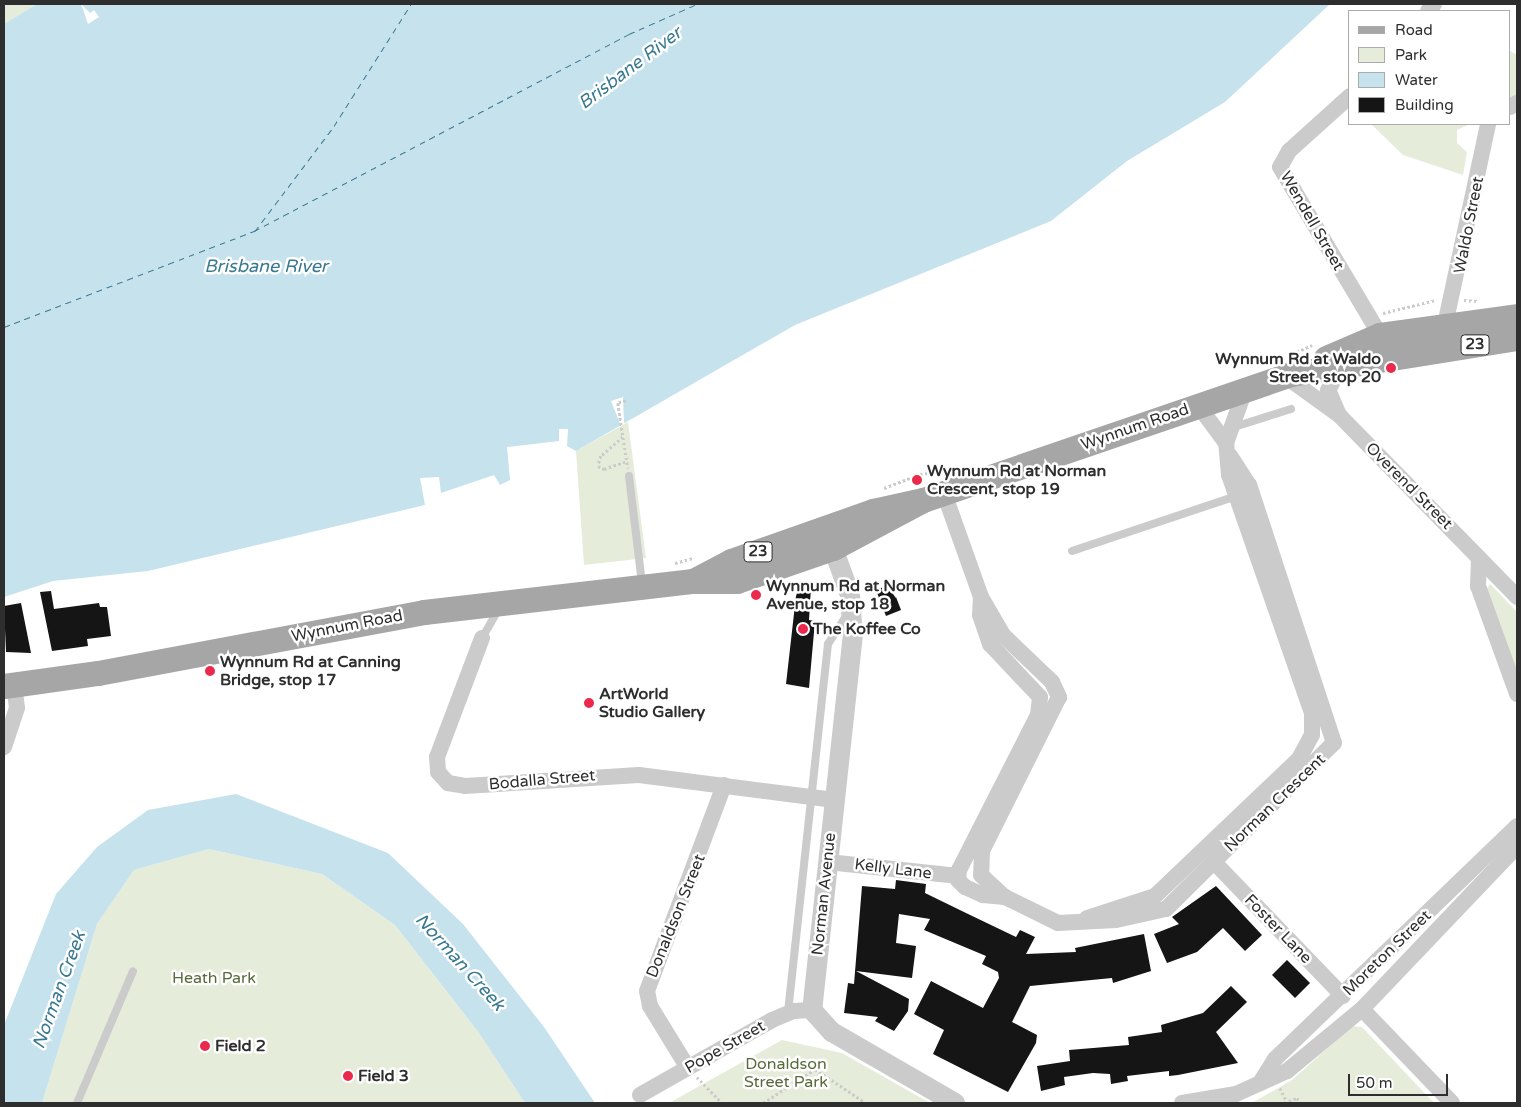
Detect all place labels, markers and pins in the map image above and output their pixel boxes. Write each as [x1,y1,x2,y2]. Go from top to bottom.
place label: Wynnum Rd at Waldo Street, stop 20 [1215,349,1381,387]
marker: Wynnum Rd at Waldo Street, stop 20 [1385,362,1397,374]
place label: Wynnum Rd at Norman Crescent, stop 19 [927,461,1106,499]
marker: Wynnum Rd at Norman Crescent, stop 19 [911,474,923,486]
place label: Wynnum Rd at Norman Avenue, stop 18 [766,576,945,614]
marker: Wynnum Rd at Norman Avenue, stop 18 [750,589,762,601]
place label: The Koffee Co [813,619,921,639]
marker: The Koffee Co [797,623,809,635]
place label: Wynnum Rd at Canning Bridge, stop 17 [220,652,401,690]
marker: Wynnum Rd at Canning Bridge, stop 17 [204,665,216,677]
place label: ArtWorld Studio Gallery [599,684,705,722]
marker: ArtWorld Studio Gallery [583,697,595,709]
place label: Field 2 [215,1036,266,1056]
marker: Field 2 [199,1040,211,1052]
place label: Field 3 [358,1066,409,1086]
marker: Field 3 [342,1070,354,1082]

